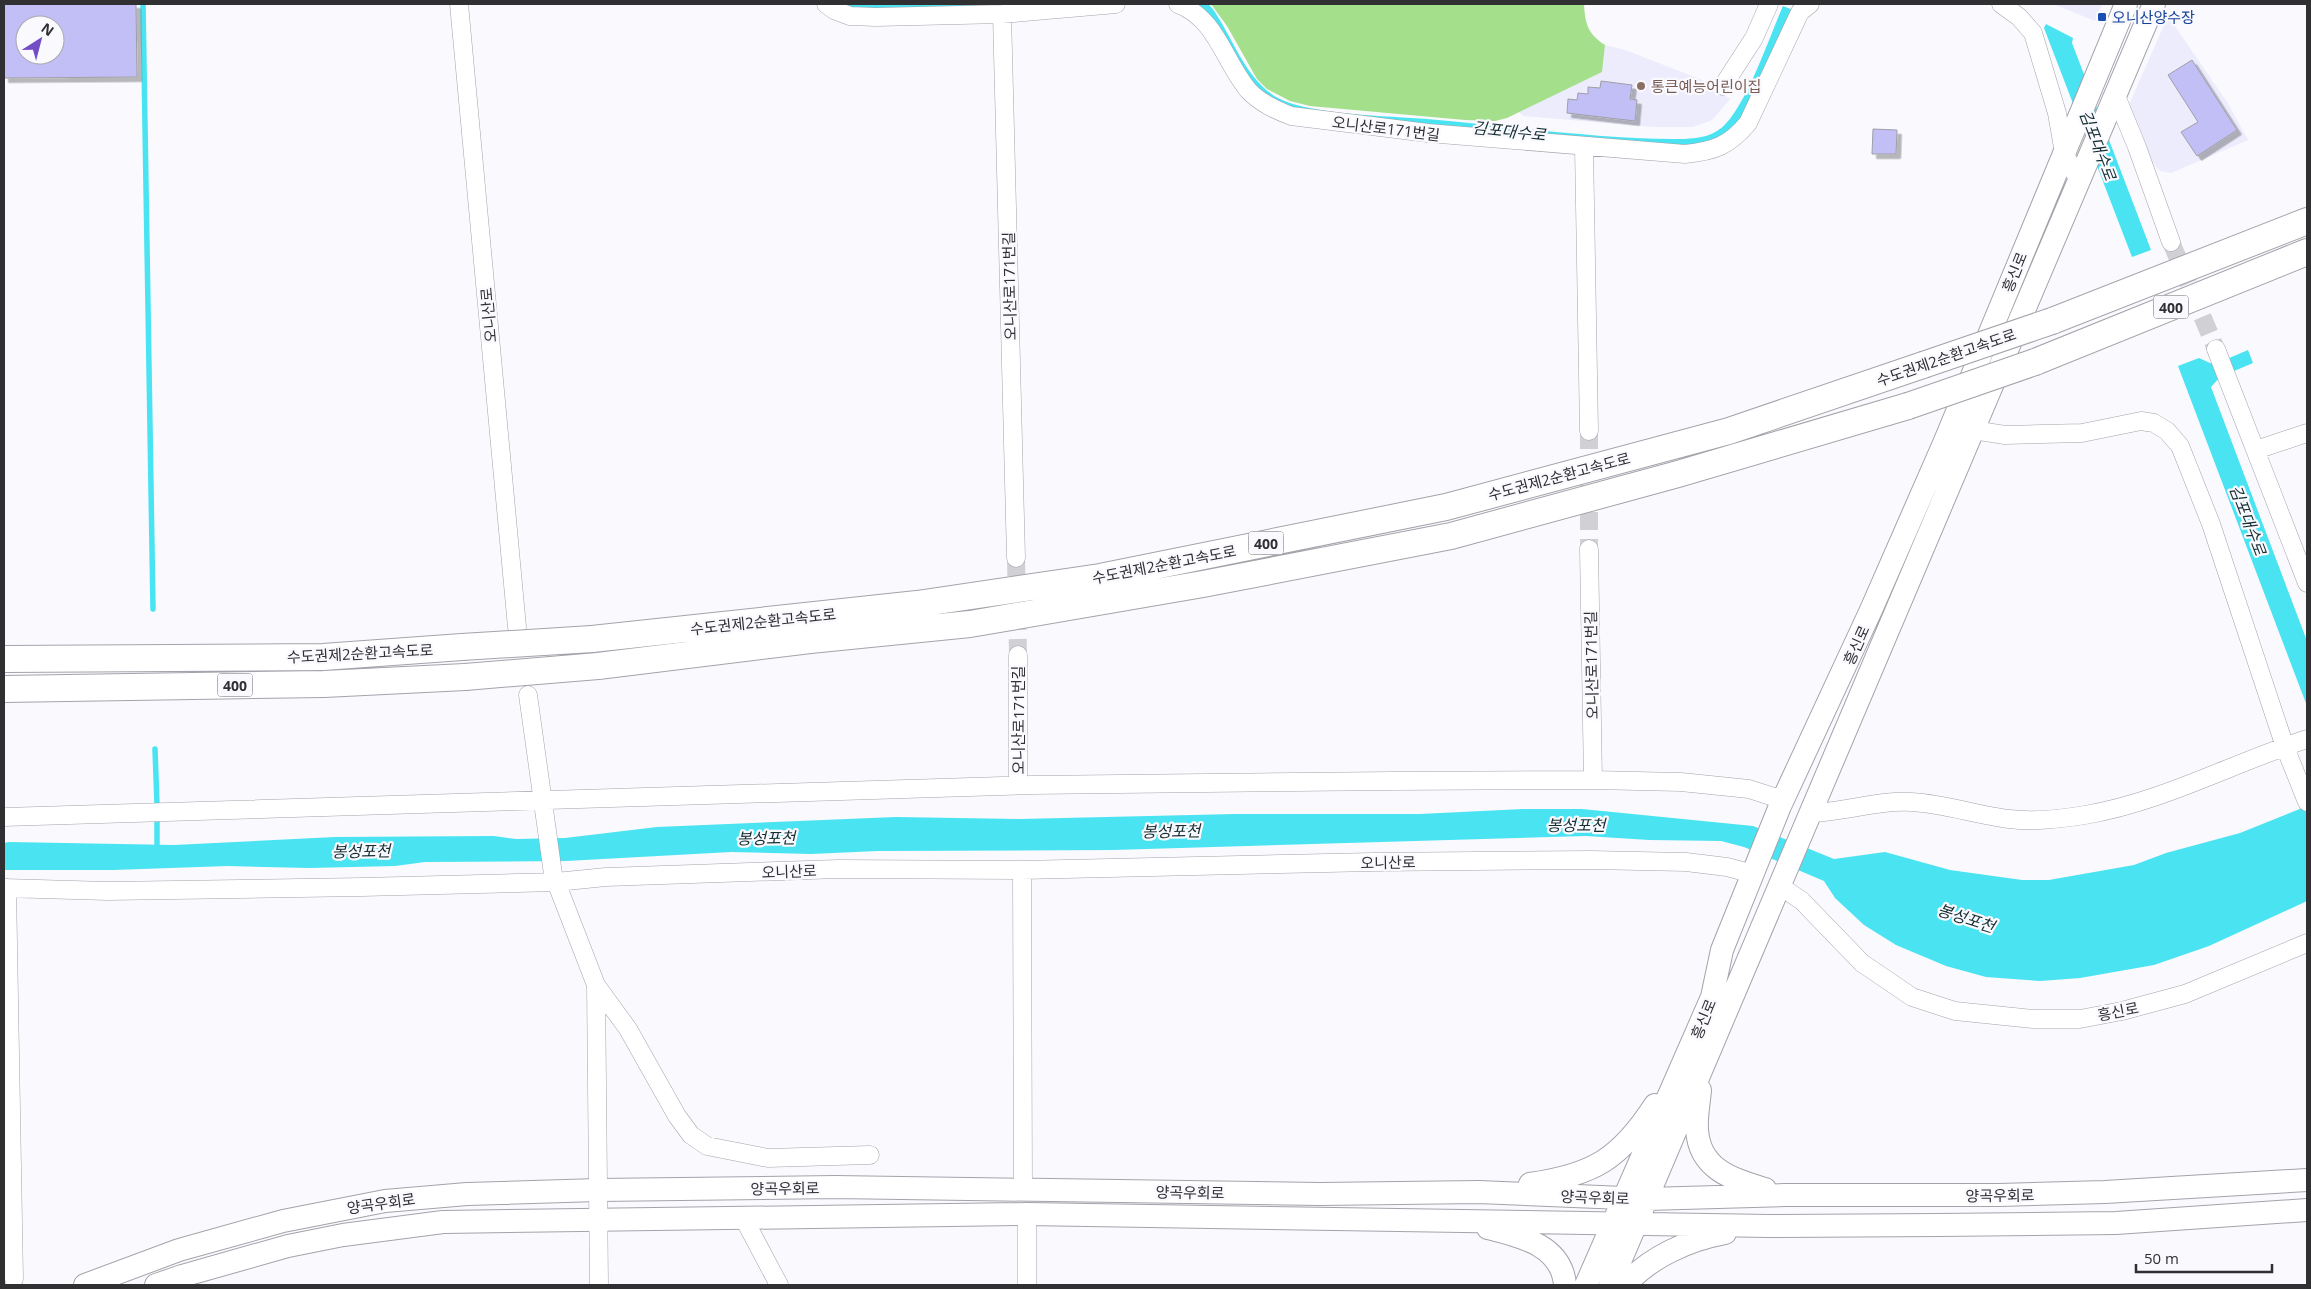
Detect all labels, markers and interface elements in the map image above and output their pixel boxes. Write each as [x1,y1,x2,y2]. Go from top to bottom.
place label: 오니산양수장 [2112,7,2195,27]
marker: 오니산양수장 [2096,11,2108,23]
north arrow [15,15,65,65]
text: N [38,18,58,40]
place label: 통큰예능어린이집 [1651,76,1761,96]
marker: 통큰예능어린이집 [1635,80,1647,92]
water label: 김포대수로 [2075,107,2122,184]
street label: 오니산로171번길 [1331,111,1441,145]
water label: 김포대수로 [1471,116,1548,146]
street label: 오니산로171번길 [998,232,1020,340]
street label: 흥신로 [1997,249,2031,295]
street label: 오니산로 [476,287,500,343]
road number: 400 [2154,296,2188,318]
street label: 수도권제2순환고속도로 [1873,324,2019,390]
street label: 수도권제2순환고속도로 [1486,447,1632,505]
water label: 김포대수로 [2225,482,2272,559]
road number: 400 [1248,532,1284,554]
street label: 수도권제2순환고속도로 [1090,540,1238,588]
street label: 수도권제2순환고속도로 [689,603,837,639]
street label: 오니산로171번길 [1580,611,1602,719]
street label: 흥신로 [1838,622,1874,668]
street label: 수도권제2순환고속도로 [286,639,434,667]
street label: 오니산로171번길 [1008,666,1028,774]
road number: 400 [218,674,252,696]
water label: 봉성포천 [1547,814,1608,836]
water label: 봉성포천 [1141,819,1203,843]
water label: 봉성포천 [736,826,798,850]
water label: 봉성포천 [331,839,393,863]
street label: 오니산로 [1360,852,1416,872]
street label: 오니산로 [761,860,817,882]
water label: 봉성포천 [1935,898,2000,938]
street label: 흥신로 [1686,996,1720,1042]
street label: 흥신로 [2096,997,2140,1025]
street label: 양곡우회로 [750,1177,820,1199]
street label: 양곡우회로 [1155,1181,1225,1203]
street label: 양곡우회로 [1965,1184,2035,1206]
street label: 양곡우회로 [1560,1186,1630,1208]
street label: 양곡우회로 [345,1188,417,1218]
scale bar [2136,1242,2272,1274]
text: 50 m [2144,1248,2179,1268]

